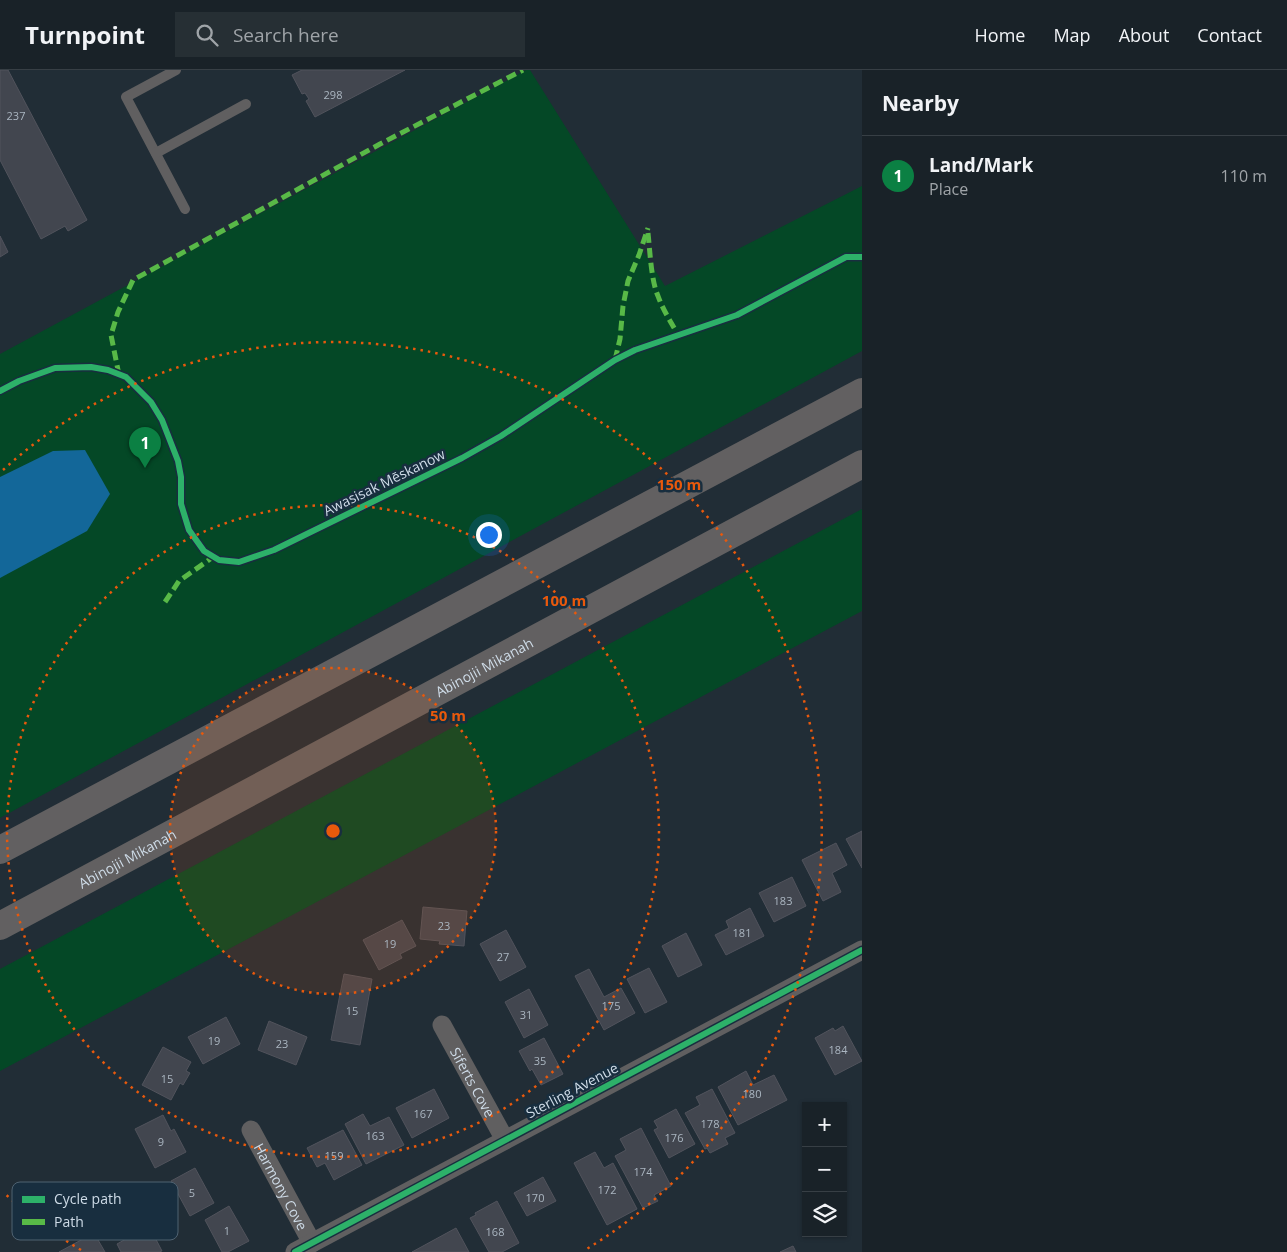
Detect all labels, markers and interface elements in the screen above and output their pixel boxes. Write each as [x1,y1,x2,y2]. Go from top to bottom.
search box [175,12,525,57]
text: Turnpoint [25,18,145,51]
icon: search [193,21,221,49]
text: Search here [233,22,339,48]
text: Home [975,23,1025,47]
text: Map [1053,23,1091,47]
text: About [1119,23,1169,47]
text: Contact [1197,23,1262,47]
house number: 298 [324,87,342,102]
text: Nearby [882,89,959,117]
house number: 237 [7,108,25,123]
text: Land/Mark [929,152,1033,178]
text: 1 [893,165,903,187]
text: 110 m [1221,165,1267,187]
text: Place [929,178,968,200]
pin: 1 [129,427,161,468]
street label: Awasisak Mēskanow [320,444,448,520]
text: 150 m [657,474,701,494]
your location [476,522,502,548]
text: 100 m [542,590,586,610]
street label: Abinojii Mikanah [432,633,536,701]
text: 50 m [430,705,466,725]
centre of rings [324,822,342,840]
street label: Abinojii Mikanah [75,824,179,892]
house number: 183 [774,893,792,908]
house number: 23 [438,918,450,933]
house number: 181 [733,925,751,940]
house number: 19 [384,936,396,951]
house number: 27 [497,949,509,964]
house number: 175 [602,998,620,1013]
house number: 15 [346,1003,358,1018]
house number: 31 [520,1007,532,1022]
house number: 19 [208,1033,220,1048]
house number: 23 [276,1036,288,1051]
house number: 184 [829,1042,848,1057]
street label: Siferts Cove [446,1044,500,1120]
house number: 35 [534,1053,546,1068]
street label: Sterling Avenue [523,1058,622,1122]
house number: 15 [161,1071,173,1086]
house number: 180 [743,1086,761,1101]
map controls [802,1102,847,1237]
button: + [802,1102,847,1147]
house number: 167 [414,1106,432,1121]
house number: 178 [701,1116,719,1131]
house number: 163 [366,1128,384,1143]
house number: 176 [665,1130,683,1145]
house number: 9 [158,1134,164,1149]
street label: Harmony Cove [250,1139,313,1233]
button: − [802,1147,847,1192]
house number: 159 [325,1148,343,1163]
house number: 174 [634,1164,653,1179]
legend [12,1182,178,1240]
house number: 172 [598,1182,616,1197]
house number: 5 [189,1185,195,1200]
text: Cycle path [54,1189,122,1208]
house number: 170 [526,1190,544,1205]
button: layers [802,1192,847,1237]
text: Path [54,1212,84,1231]
house number: 1 [224,1223,230,1238]
house number: 168 [486,1224,504,1239]

